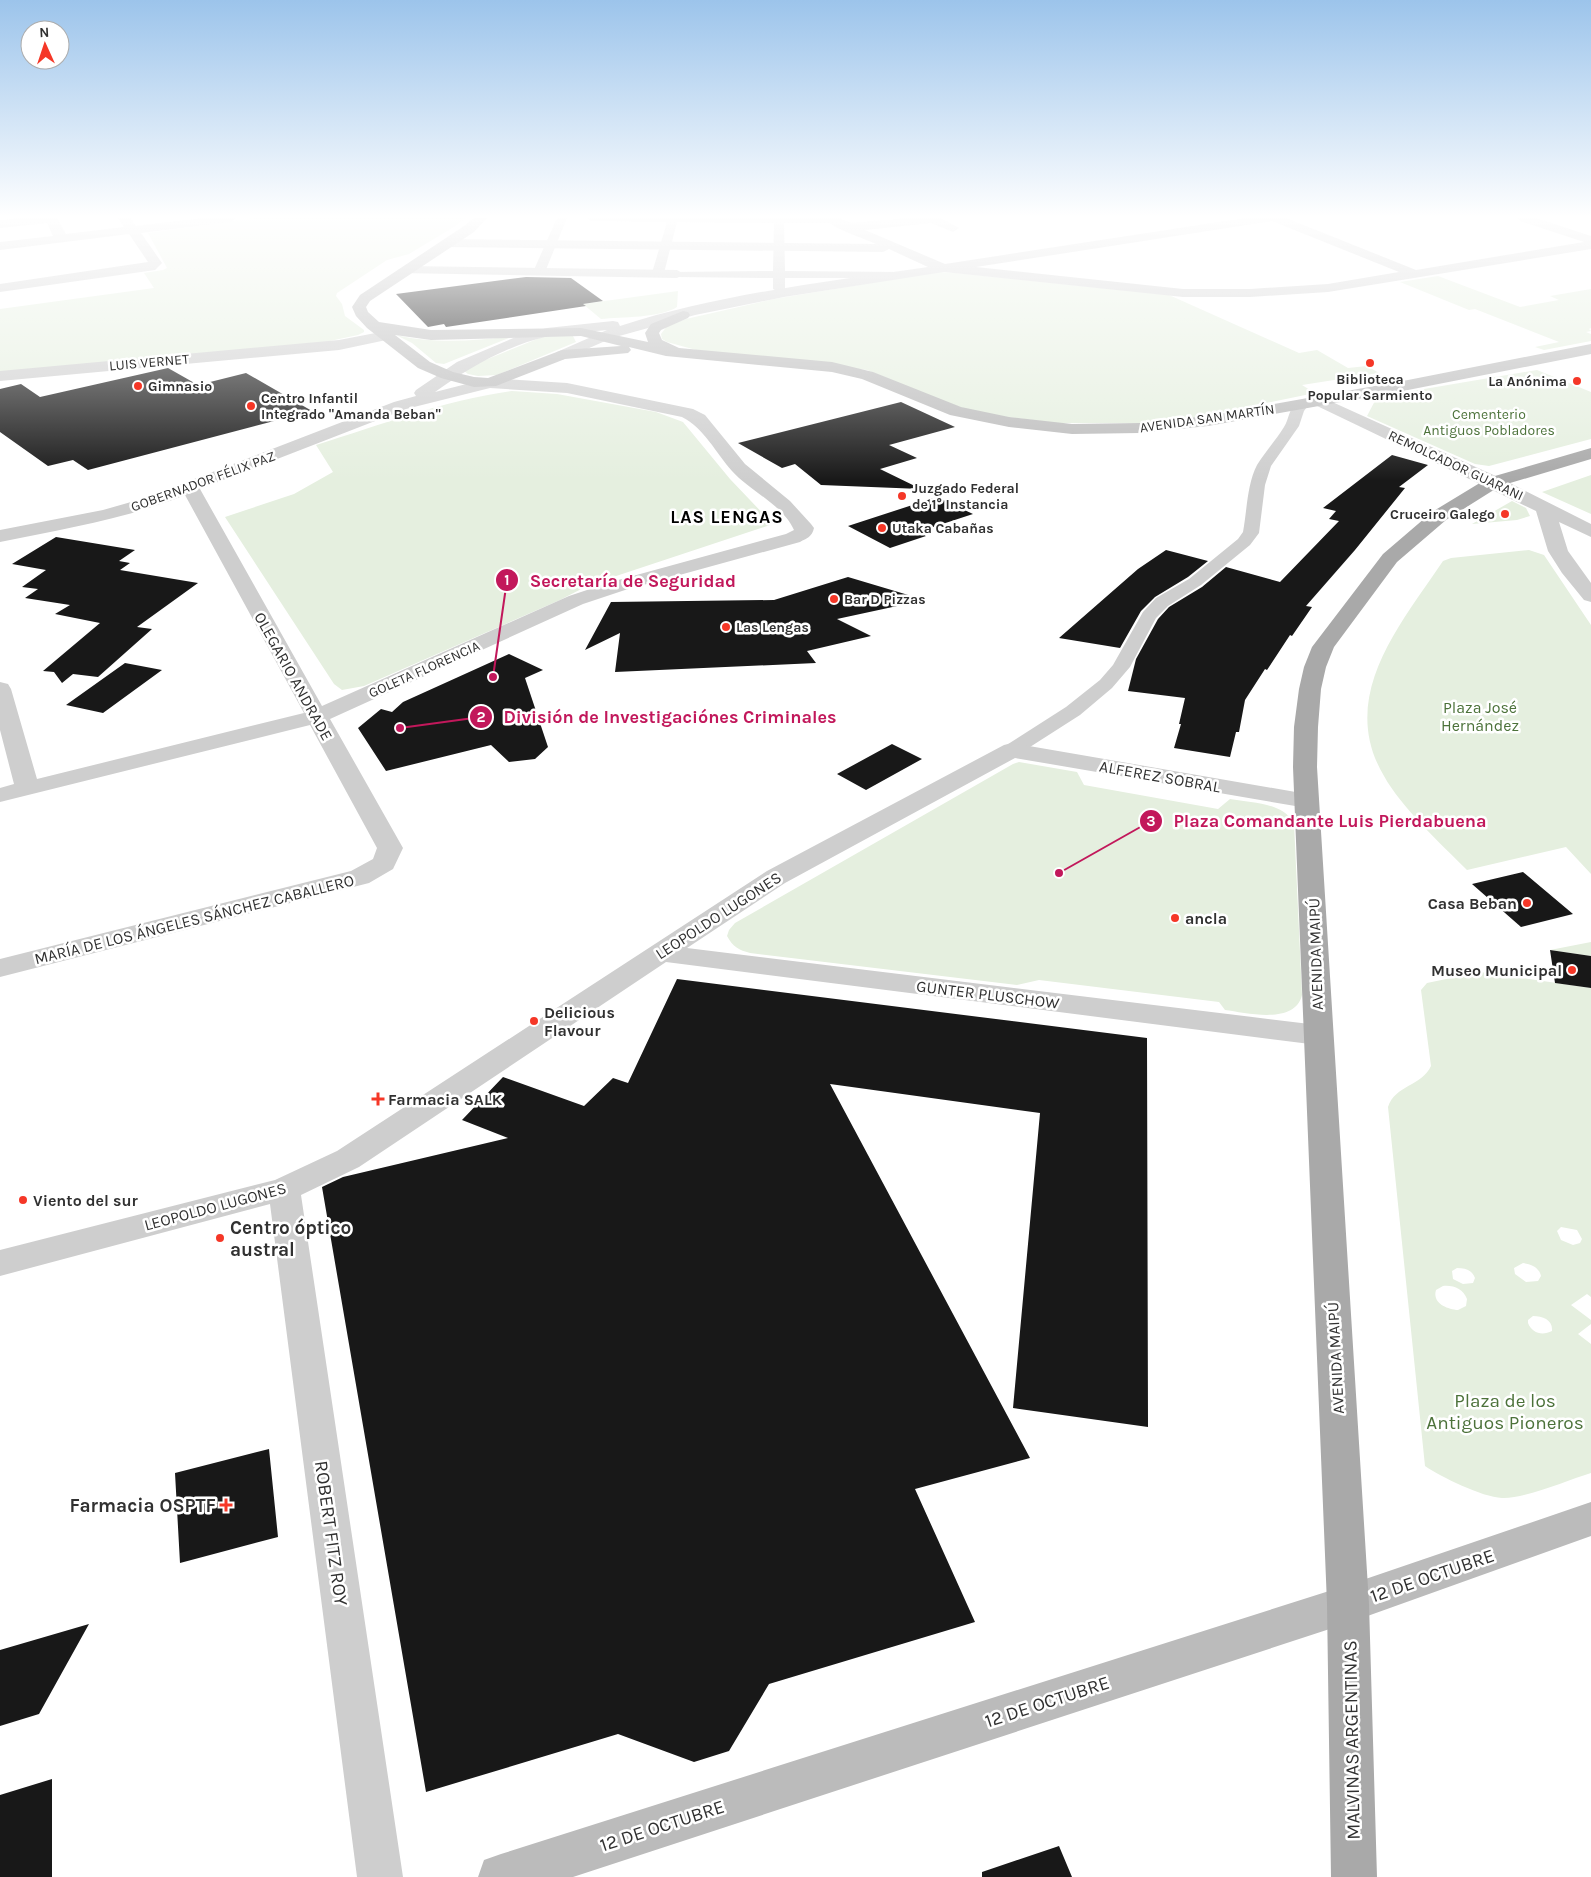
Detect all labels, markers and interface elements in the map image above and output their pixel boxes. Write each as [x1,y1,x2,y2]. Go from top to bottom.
north arrow [20,20,70,70]
text: N [39,24,50,41]
street label: LUIS VERNET [108,351,190,374]
marker: Biblioteca Popular Sarmiento [1364,357,1376,369]
place label: Biblioteca Popular Sarmiento [1308,371,1433,404]
place label: La Anónima [1488,373,1567,390]
marker: La Anónima [1571,375,1583,387]
place label: Gimnasio [148,378,212,395]
marker: Gimnasio [132,380,144,392]
place label: Centro Infantil Integrado "Amanda Beban" [261,390,441,423]
marker: Centro Infantil Integrado "Amanda Beban" [245,400,257,412]
street label: AVENIDA SAN MARTÍN [1138,400,1276,436]
park label: Cementerio Antiguos Pobladores [1423,406,1555,439]
street label: REMOLCADOR GUARANI [1386,427,1526,504]
street label: GOBERNADOR FÉLIX PAZ [128,446,278,516]
place label: Juzgado Federal de 1° Instancia [912,480,1019,513]
marker: Juzgado Federal de 1° Instancia [896,490,908,502]
district label: LAS LENGAS [670,506,784,528]
place label: Cruceiro Galego [1390,506,1495,523]
marker: Cruceiro Galego [1499,508,1511,520]
place label: Utaka Cabañas [892,520,994,537]
marker: Utaka Cabañas [876,522,888,534]
callout: Secretaría de Seguridad [494,564,746,597]
text: Secretaría de Seguridad [530,570,736,592]
text: 1 [504,571,510,589]
place label: Bar D Pizzas [844,591,926,608]
marker: Bar D Pizzas [828,593,840,605]
street label: OLEGARIO ANDRADE [250,609,337,744]
place label: Las Lengas [736,619,809,636]
marker: Las Lengas [720,621,732,633]
street label: GOLETA FLORENCIA [366,637,482,702]
park label: Plaza José Hernández [1441,698,1519,735]
callout: División de Investigaciónes Criminales [468,700,846,733]
text: División de Investigaciónes Criminales [503,706,837,728]
text: 2 [476,708,486,726]
street label: ALFEREZ SOBRAL [1098,756,1222,797]
callout: Plaza Comandante Luis Pierdabuena [1138,804,1496,837]
text: Plaza Comandante Luis Pierdabuena [1173,810,1487,832]
text: 3 [1146,812,1156,830]
street label: LEOPOLDO LUGONES [652,868,785,963]
street label: MARÍA DE LOS ÁNGELES SÁNCHEZ CABALLERO [32,870,356,968]
place label: Casa Beban [1428,894,1517,913]
marker: Casa Beban [1521,897,1533,909]
street label: AVENIDA MAIPÚ [1304,898,1327,1010]
place label: ancla [1185,909,1227,928]
marker: ancla [1169,912,1181,924]
place label: Museo Municipal [1431,961,1562,980]
marker: Museo Municipal [1566,964,1578,976]
street label: GUNTER PLUSCHOW [915,976,1061,1013]
place label: Delicious Flavour [544,1003,615,1040]
marker: Delicious Flavour [528,1015,540,1027]
place label: Farmacia SALK [388,1090,503,1109]
marker: Farmacia SALK [372,1093,384,1105]
street label: LEOPOLDO LUGONES [142,1178,288,1235]
place label: Viento del sur [33,1191,138,1210]
marker: Viento del sur [17,1194,29,1206]
place label: Centro óptico austral [230,1217,351,1261]
marker: Centro óptico austral [214,1232,226,1244]
street label: AVENIDA MAIPÚ [1323,1301,1348,1415]
park label: Plaza de los Antiguos Pioneros [1426,1390,1584,1434]
street label: ROBERT FITZ ROY [310,1459,352,1608]
place label: Farmacia OSPTF [70,1495,216,1517]
marker: Farmacia OSPTF [220,1499,232,1511]
street label: 12 DE OCTUBRE [1368,1544,1497,1607]
street label: MALVINAS ARGENTINAS [1339,1640,1365,1840]
street label: 12 DE OCTUBRE [982,1671,1112,1732]
street label: 12 DE OCTUBRE [597,1795,727,1856]

